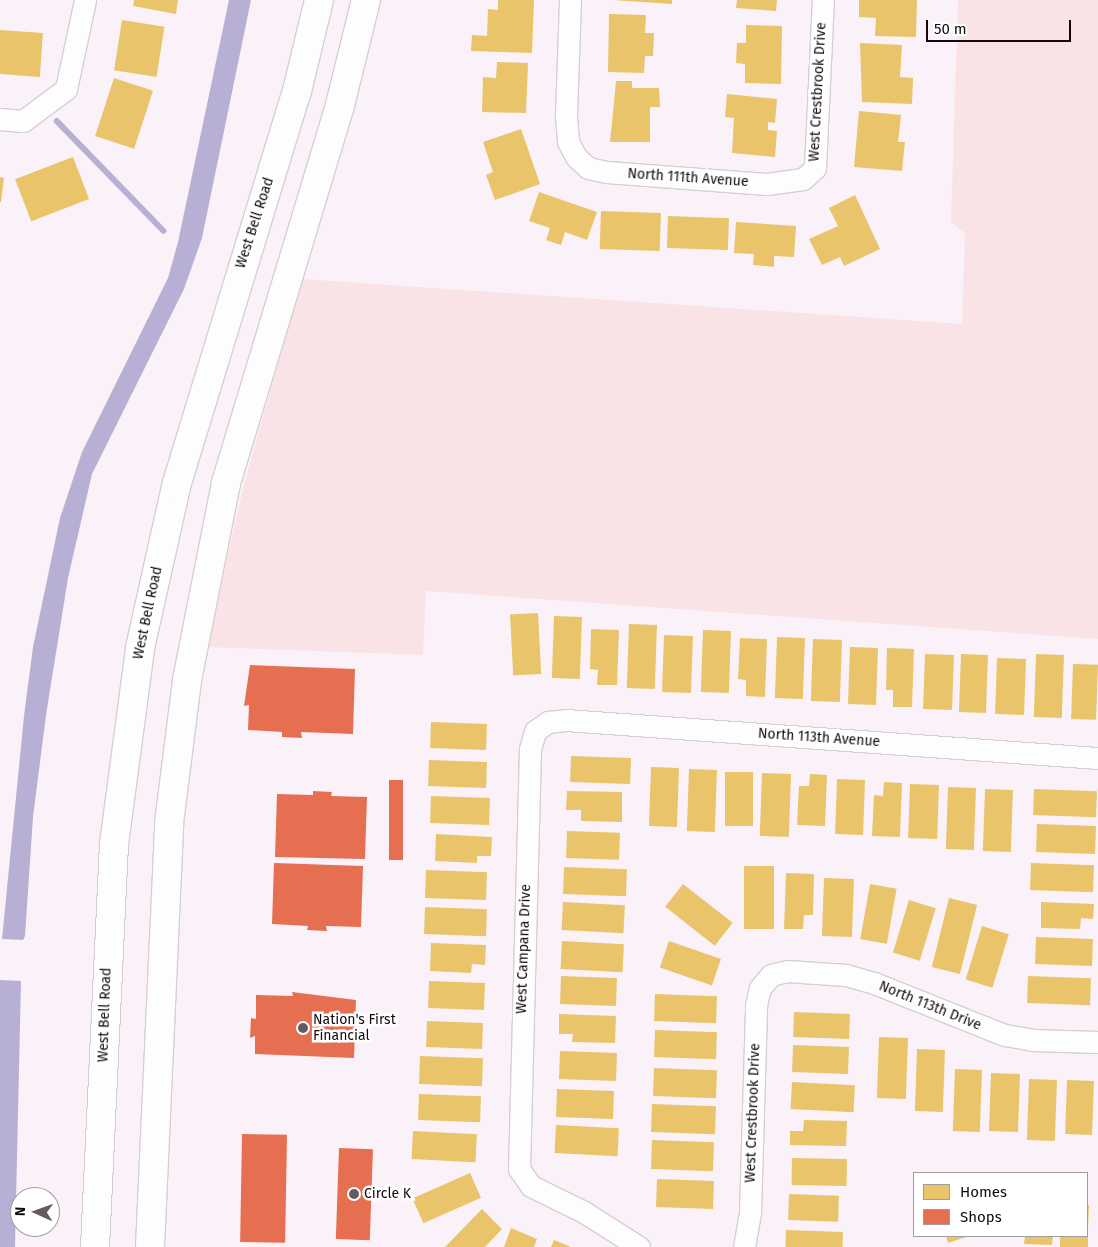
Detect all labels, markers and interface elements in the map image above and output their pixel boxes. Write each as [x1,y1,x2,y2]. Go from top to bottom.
scale bar [928,10,1073,42]
text: 50 m [934,20,967,38]
street label: West Crestbrook Drive [806,22,830,162]
street label: North 111th Avenue [627,165,749,191]
street label: West Bell Road [232,175,278,271]
street label: West Bell Road [130,565,166,661]
street label: North 113th Avenue [757,725,881,751]
street label: West Campana Drive [513,884,535,1014]
street label: West Bell Road [95,967,115,1063]
street label: North 113th Drive [876,978,984,1034]
place label: Nation's First Financial [313,1012,396,1044]
marker: Nation's First Financial [297,1022,309,1034]
street label: West Crestbrook Drive [742,1043,764,1183]
legend [913,1172,1088,1237]
text: Homes [960,1183,1007,1201]
place label: Circle K [364,1186,411,1202]
north arrow [10,1187,60,1237]
marker: Circle K [348,1188,360,1200]
text: N [12,1207,29,1216]
text: Shops [960,1208,1002,1226]

